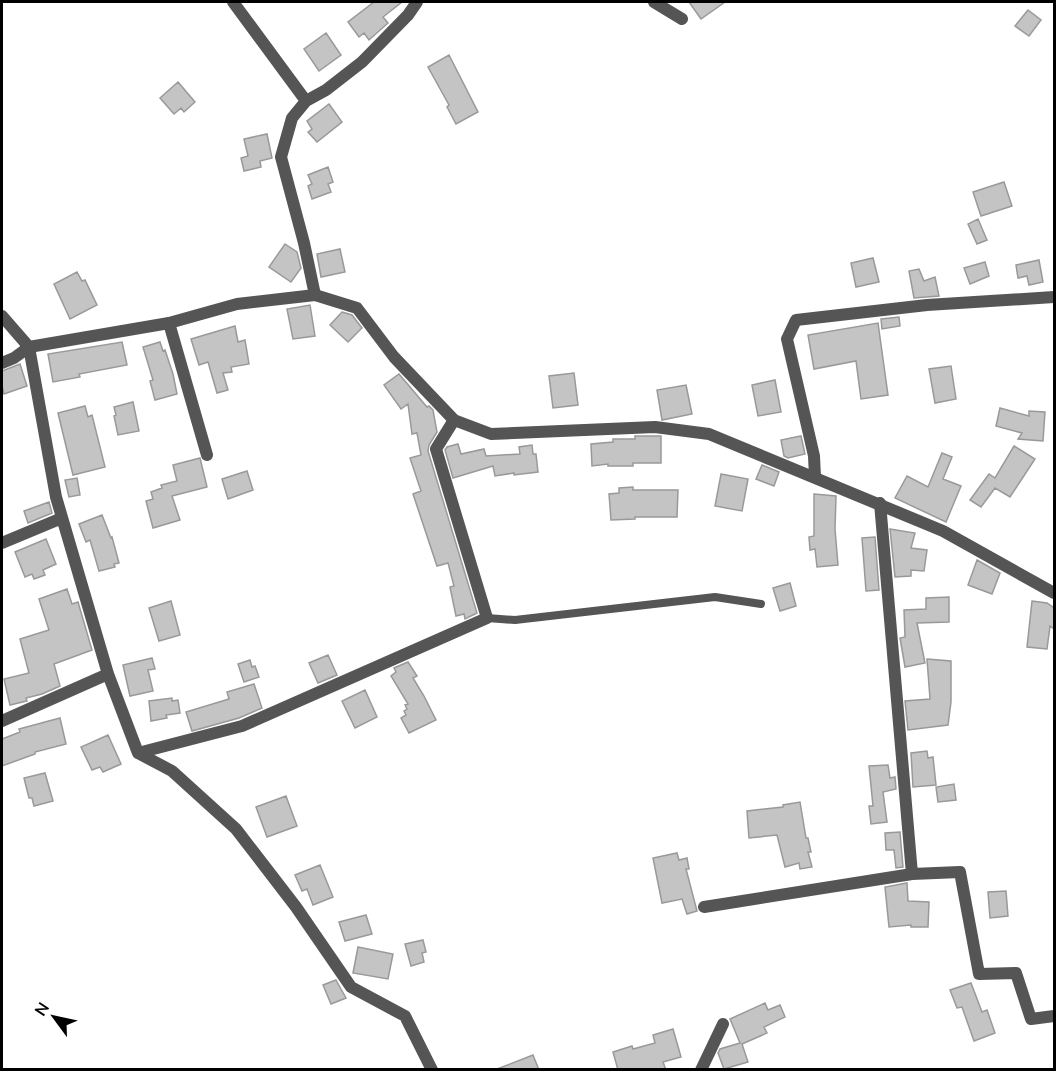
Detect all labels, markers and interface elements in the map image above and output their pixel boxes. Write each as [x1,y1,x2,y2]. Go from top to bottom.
north arrow [24,987,84,1047]
text: N [30,998,53,1019]

